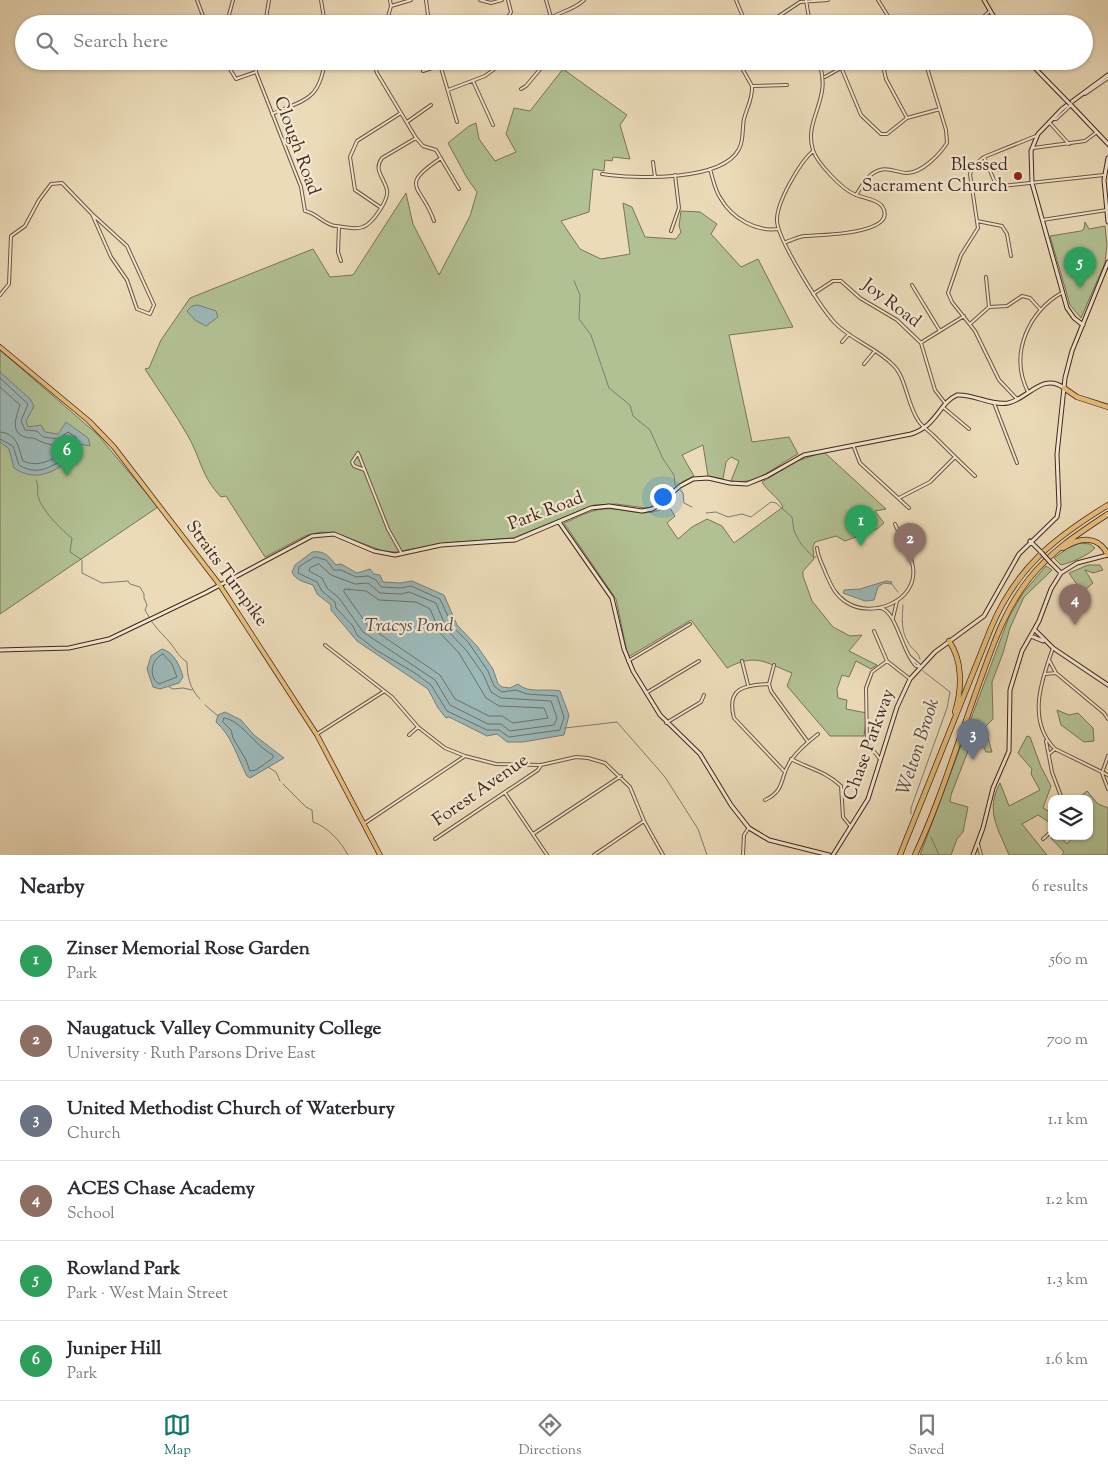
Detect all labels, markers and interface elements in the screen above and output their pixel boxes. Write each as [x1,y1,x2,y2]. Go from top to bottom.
search box [15,15,1093,70]
icon: search [33,29,61,57]
text: Search here [73,29,168,56]
street label: Clough Road [266,93,326,199]
place label: Blessed Sacrament Church [862,153,1008,200]
marker: Blessed Sacrament Church [1012,170,1024,182]
pin: 5 [1064,247,1096,288]
street label: Joy Road [855,273,926,335]
pin: 6 [51,435,83,476]
your location [650,484,676,510]
street label: Park Road [505,486,587,538]
pin: 1 [845,505,877,546]
street label: Straits Turnpike [179,516,273,632]
pin: 2 [894,523,926,564]
pin: 4 [1059,584,1091,625]
water label: Tracys Pond [364,613,454,640]
street label: Chase Parkway [838,685,902,805]
water label: Welton Brook [891,695,947,799]
pin: 3 [957,719,989,760]
street label: Forest Avenue [428,748,534,834]
map controls [1048,795,1093,840]
button: layers [1048,795,1093,840]
text: Nearby [20,873,85,903]
text: 6 results [1032,876,1088,899]
text: Zinser Memorial Rose Garden [67,936,310,963]
text: 1 [33,949,39,972]
text: 560 m [1049,949,1088,972]
text: Park [67,963,98,986]
text: Naugatuck Valley Community College [67,1016,381,1043]
text: 2 [32,1029,40,1052]
text: 700 m [1047,1029,1088,1052]
text: University · Ruth Parsons Drive East [67,1043,316,1066]
text: United Methodist Church of Waterbury [67,1096,395,1123]
text: 3 [33,1109,39,1132]
text: 1.1 km [1048,1109,1088,1132]
text: Church [67,1123,121,1146]
text: ACES Chase Academy [67,1176,255,1203]
text: 4 [32,1189,40,1212]
text: 1.2 km [1046,1189,1088,1212]
text: School [67,1203,115,1226]
text: Rowland Park [67,1256,180,1283]
text: 5 [33,1269,39,1292]
text: 1.3 km [1047,1269,1088,1292]
text: Park · West Main Street [67,1283,228,1306]
text: Juniper Hill [67,1336,162,1363]
text: 6 [32,1349,40,1372]
text: 1.6 km [1046,1349,1088,1372]
text: Park [67,1363,98,1386]
tab: Map [163,1411,191,1461]
tab: Directions [518,1411,582,1461]
tab: Saved [909,1411,944,1461]

